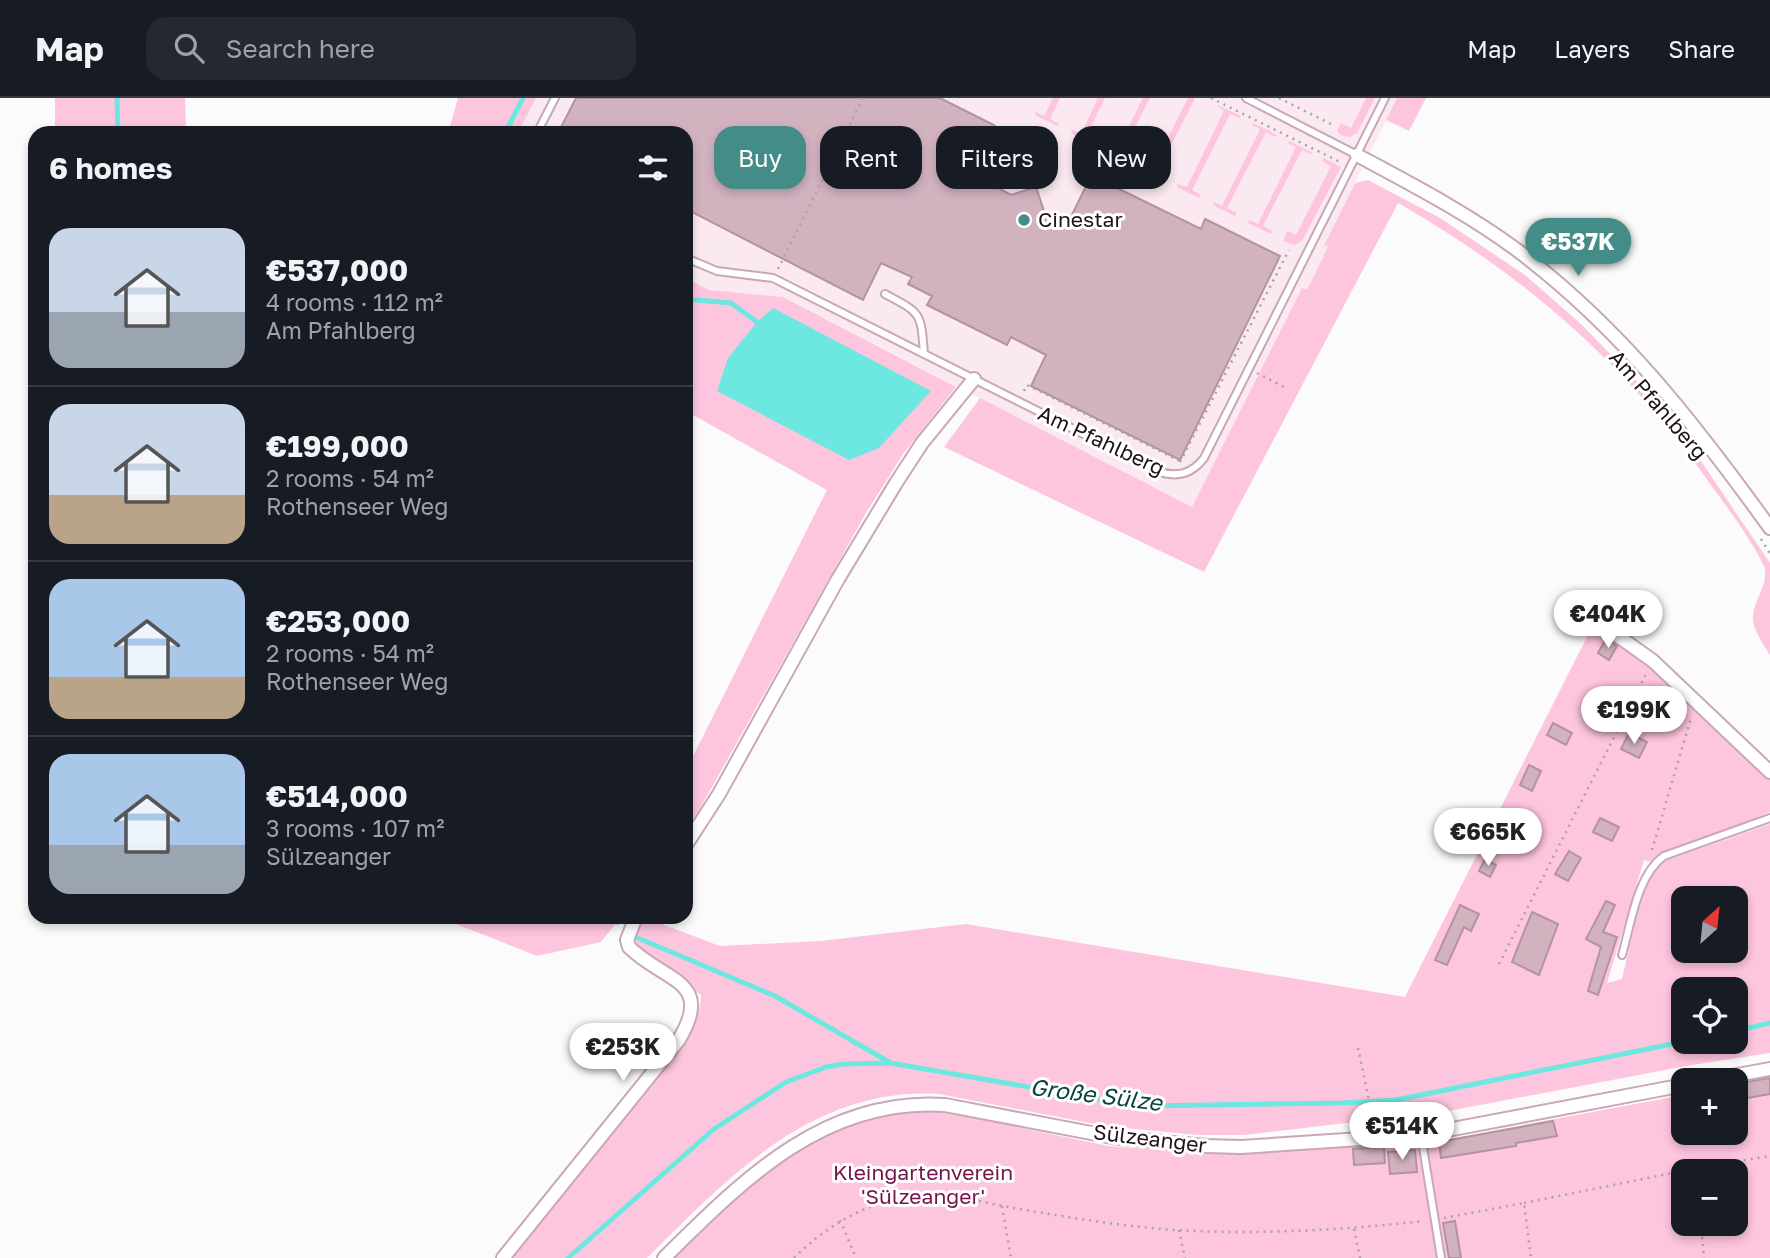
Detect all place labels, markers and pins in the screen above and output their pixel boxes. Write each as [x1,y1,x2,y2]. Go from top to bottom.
place label: Cinestar [1038,206,1123,232]
marker: Cinestar [1016,212,1032,228]
pin: €537K [1529,218,1627,278]
pin: €404K [1559,590,1657,650]
pin: €199K [1585,686,1683,746]
pin: €665K [1439,808,1537,868]
pin: €253K [574,1024,672,1083]
pin: €514K [1353,1102,1451,1162]

